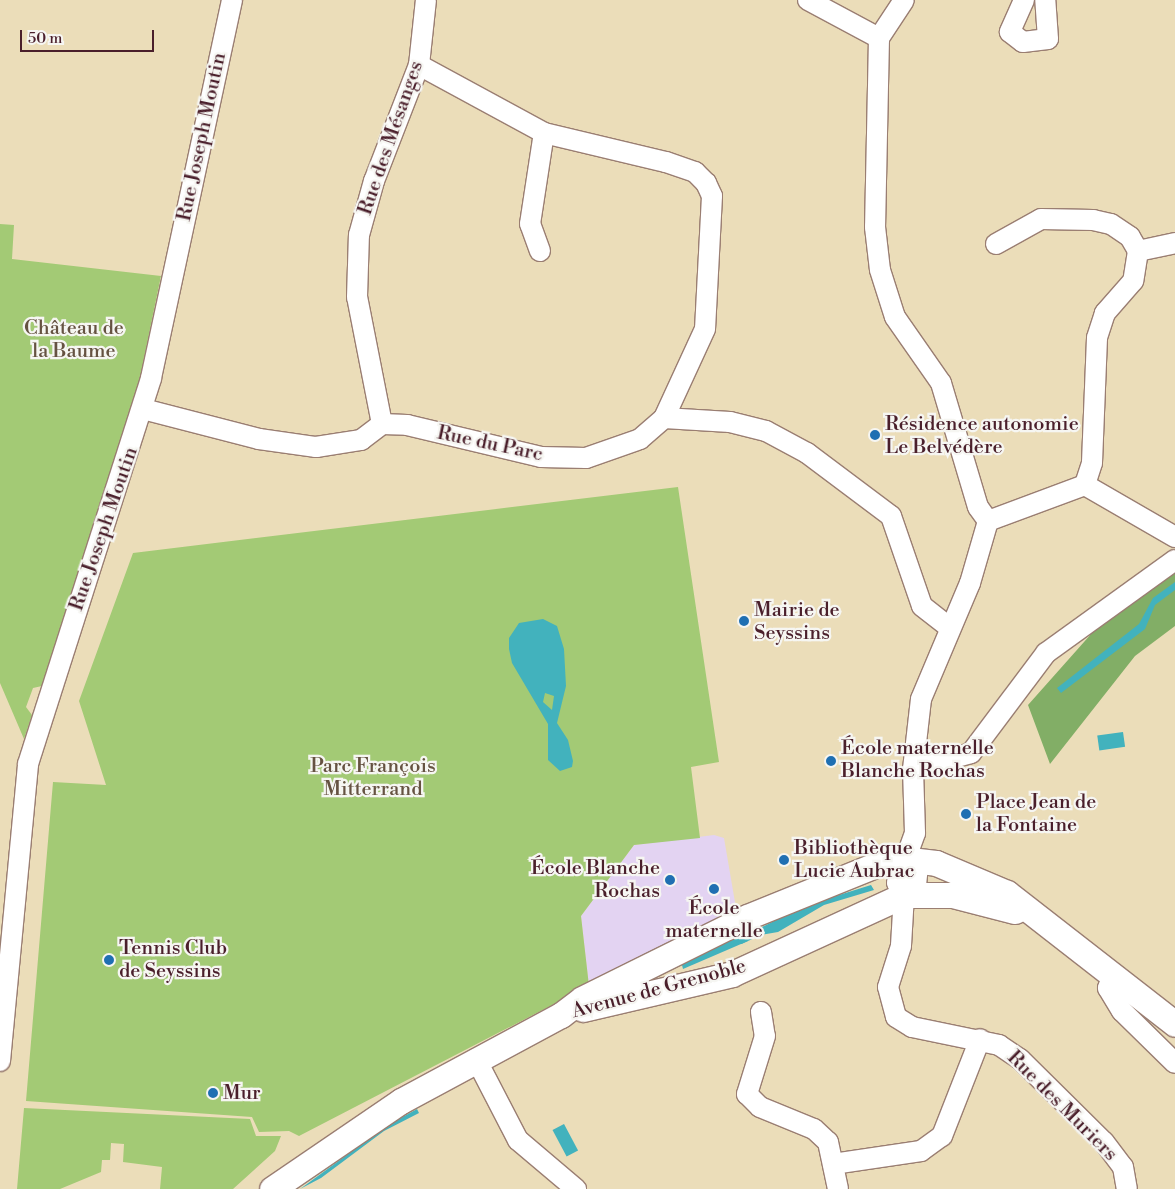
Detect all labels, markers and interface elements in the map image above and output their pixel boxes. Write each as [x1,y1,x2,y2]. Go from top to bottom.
scale bar [22,20,156,52]
text: 50 m [28,29,62,48]
street label: Rue Joseph Moutin [172,51,232,223]
street label: Rue des Mésanges [353,58,429,218]
park label: Château de la Baume [24,316,124,363]
place label: Résidence autonomie Le Belvédère [885,412,1079,459]
street label: Rue du Parc [435,421,545,467]
marker: Résidence autonomie Le Belvédère [869,429,881,441]
street label: Rue Joseph Moutin [65,444,143,614]
place label: Mairie de Seyssins [754,598,840,645]
marker: Mairie de Seyssins [738,615,750,627]
place label: École maternelle Blanche Rochas [841,737,994,784]
park label: Parc François Mitterrand [310,754,436,801]
marker: École maternelle Blanche Rochas [825,755,837,767]
place label: Place Jean de la Fontaine [976,790,1096,837]
marker: Place Jean de la Fontaine [960,808,972,820]
place label: Bibliothèque Lucie Aubrac [794,836,915,883]
marker: Bibliothèque Lucie Aubrac [778,854,790,866]
place label: École Blanche Rochas [531,856,660,903]
marker: École Blanche Rochas [664,874,676,886]
marker: École maternelle [708,883,720,895]
place label: École maternelle [665,897,763,944]
place label: Tennis Club de Seyssins [119,936,227,983]
marker: Tennis Club de Seyssins [103,954,115,966]
street label: Avenue de Grenoble [569,954,749,1024]
street label: Rue des Muriers [1002,1046,1122,1166]
place label: Mur [223,1081,261,1105]
marker: Mur [207,1087,219,1099]

